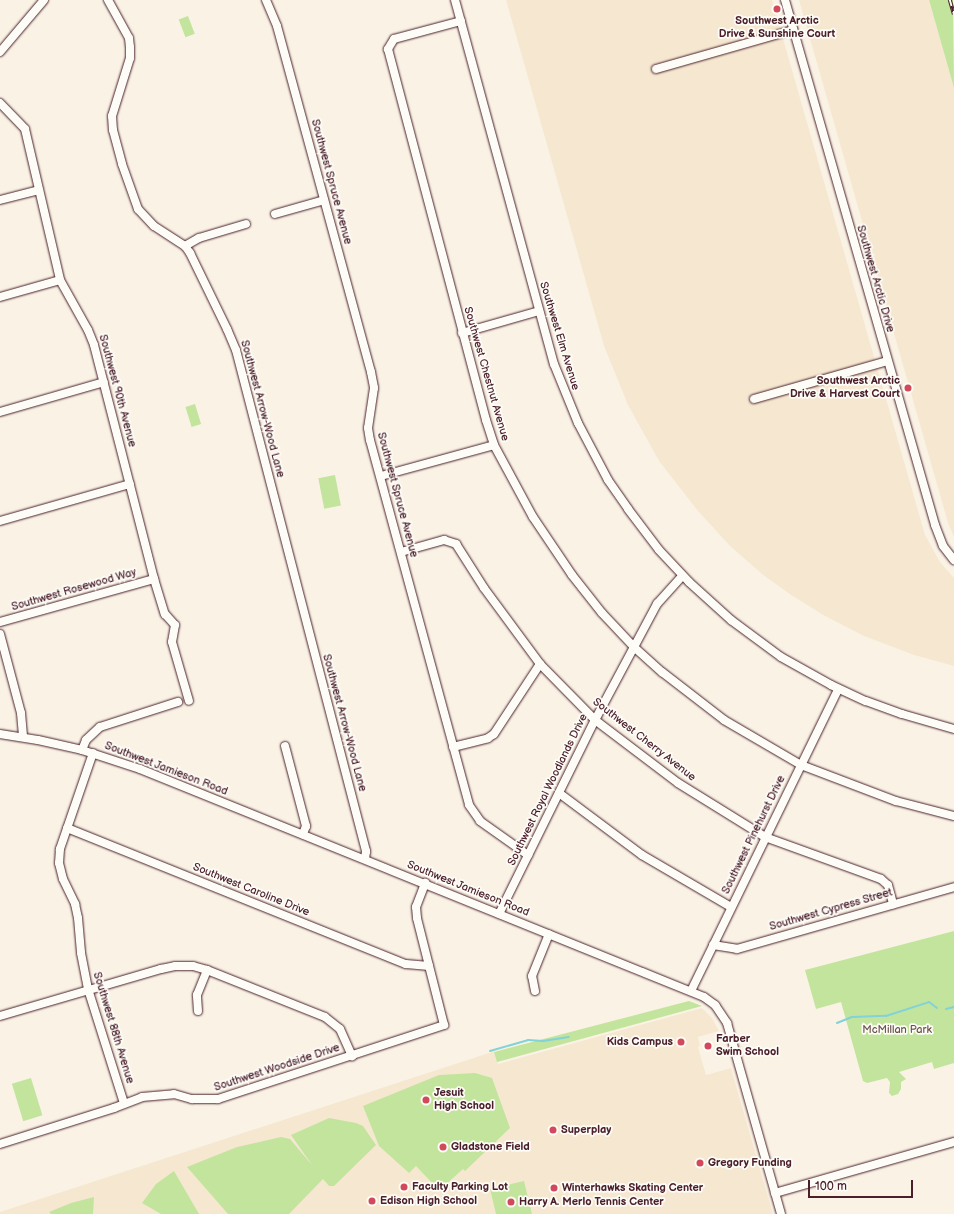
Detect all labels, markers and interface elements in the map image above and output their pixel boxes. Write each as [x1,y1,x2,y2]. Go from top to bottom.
marker: Southwest Arctic Drive & Sunshine Court [772,4,782,14]
place label: Southwest Arctic Drive & Sunshine Court [719,15,835,41]
street label: Southwest Spruce Avenue [308,118,354,246]
street label: Southwest Arctic Drive [853,224,897,334]
street label: Southwest Elm Avenue [536,280,582,392]
street label: Southwest Chestnut Avenue [461,306,511,442]
street label: Southwest 90th Avenue [96,333,138,449]
street label: Southwest Arrow-Wood Lane [237,339,287,479]
place label: Southwest Arctic Drive & Harvest Court [790,375,900,401]
marker: Southwest Arctic Drive & Harvest Court [903,383,913,393]
street label: Southwest Spruce Avenue [374,431,420,559]
street label: Southwest Rosewood Way [10,566,138,614]
street label: Southwest Arrow-Wood Lane [319,653,369,793]
street label: Southwest Cherry Avenue [590,695,698,785]
street label: Southwest Royal Woodlands Drive [505,712,591,868]
street label: Southwest Jamieson Road [102,739,230,799]
street label: Southwest Pinehurst Drive [720,774,788,896]
street label: Southwest Jamieson Road [405,858,531,920]
street label: Southwest Caroline Drive [191,861,311,919]
street label: Southwest Cypress Street [768,886,894,934]
street label: Southwest 88th Avenue [90,971,136,1085]
park label: McMillan Park [862,1023,932,1037]
place label: Farber Swim School [716,1033,779,1059]
place label: Kids Campus [607,1035,673,1049]
marker: Kids Campus [676,1037,686,1047]
street label: Southwest Woodside Drive [212,1041,342,1095]
marker: Farber Swim School [703,1041,713,1051]
place label: Jesuit High School [434,1087,494,1113]
marker: Jesuit High School [421,1095,431,1105]
place label: Superplay [561,1123,611,1137]
marker: Superplay [548,1125,558,1135]
place label: Gladstone Field [451,1140,530,1154]
marker: Gladstone Field [438,1142,448,1152]
place label: Gregory Funding [708,1156,792,1170]
marker: Gregory Funding [695,1158,705,1168]
scale bar [810,1172,915,1198]
text: 100 m [815,1179,847,1194]
place label: Faculty Parking Lot [412,1180,508,1194]
place label: Winterhawks Skating Center [562,1181,703,1195]
marker: Faculty Parking Lot [399,1182,409,1192]
marker: Winterhawks Skating Center [549,1183,559,1193]
place label: Edison High School [380,1194,477,1208]
place label: Harry A. Merlo Tennis Center [519,1195,664,1209]
marker: Edison High School [367,1196,377,1206]
marker: Harry A. Merlo Tennis Center [506,1197,516,1207]

